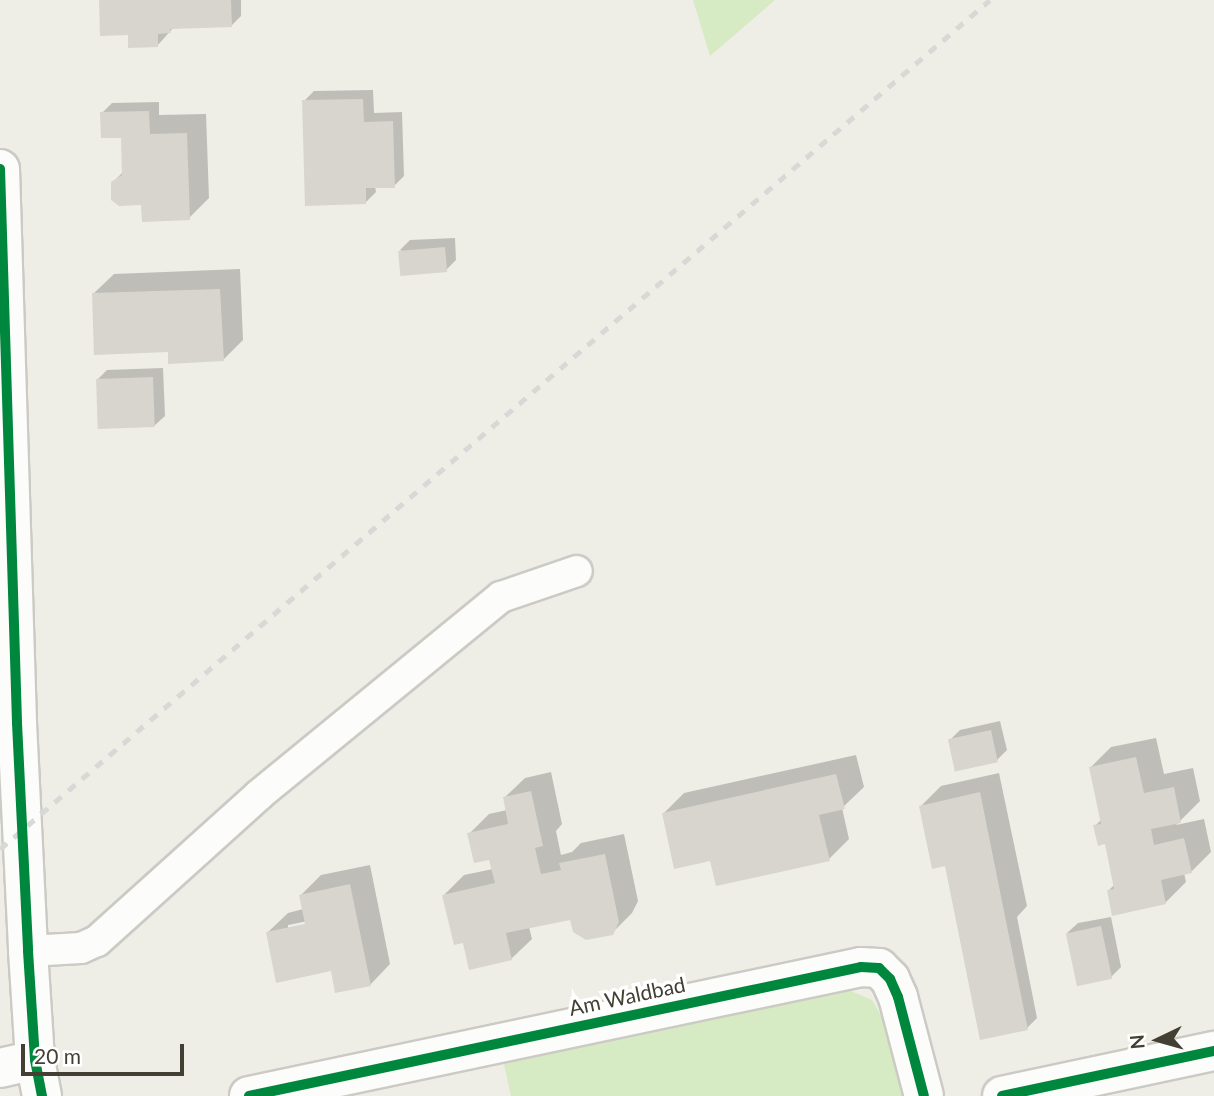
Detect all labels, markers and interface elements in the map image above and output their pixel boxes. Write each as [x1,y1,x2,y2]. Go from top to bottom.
street label: Am Waldbad [566,971,688,1021]
north arrow [1123,1005,1193,1075]
scale bar [24,1030,187,1074]
text: N [1124,1034,1149,1050]
text: 20 m [34,1043,81,1068]

